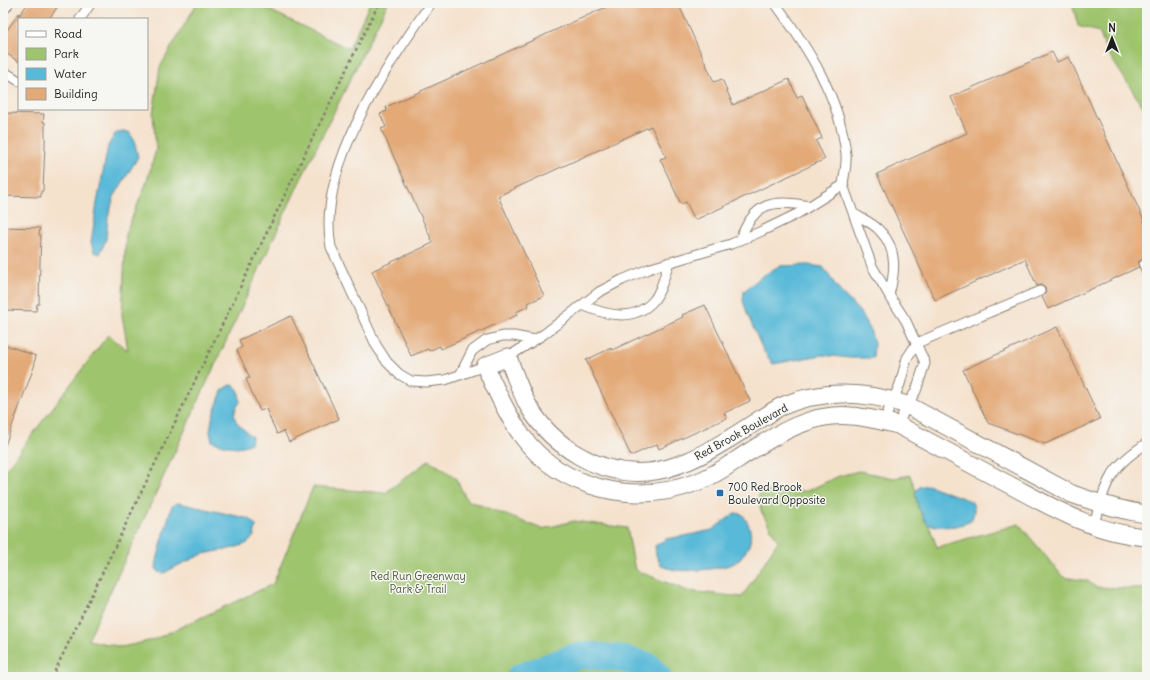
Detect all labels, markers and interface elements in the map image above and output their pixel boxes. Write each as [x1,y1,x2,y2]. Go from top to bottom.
legend [18,18,148,110]
north arrow [1092,18,1132,58]
text: N [1108,21,1116,35]
text: Road [54,26,82,41]
text: Park [54,46,79,61]
text: Water [54,66,87,81]
text: Building [54,86,98,101]
street label: Red Brook Boulevard [692,400,791,463]
place label: 700 Red Brook Boulevard Opposite [728,480,826,507]
marker: 700 Red Brook Boulevard Opposite [715,488,725,498]
park label: Red Run Greenway Park & Trail [370,569,466,596]

